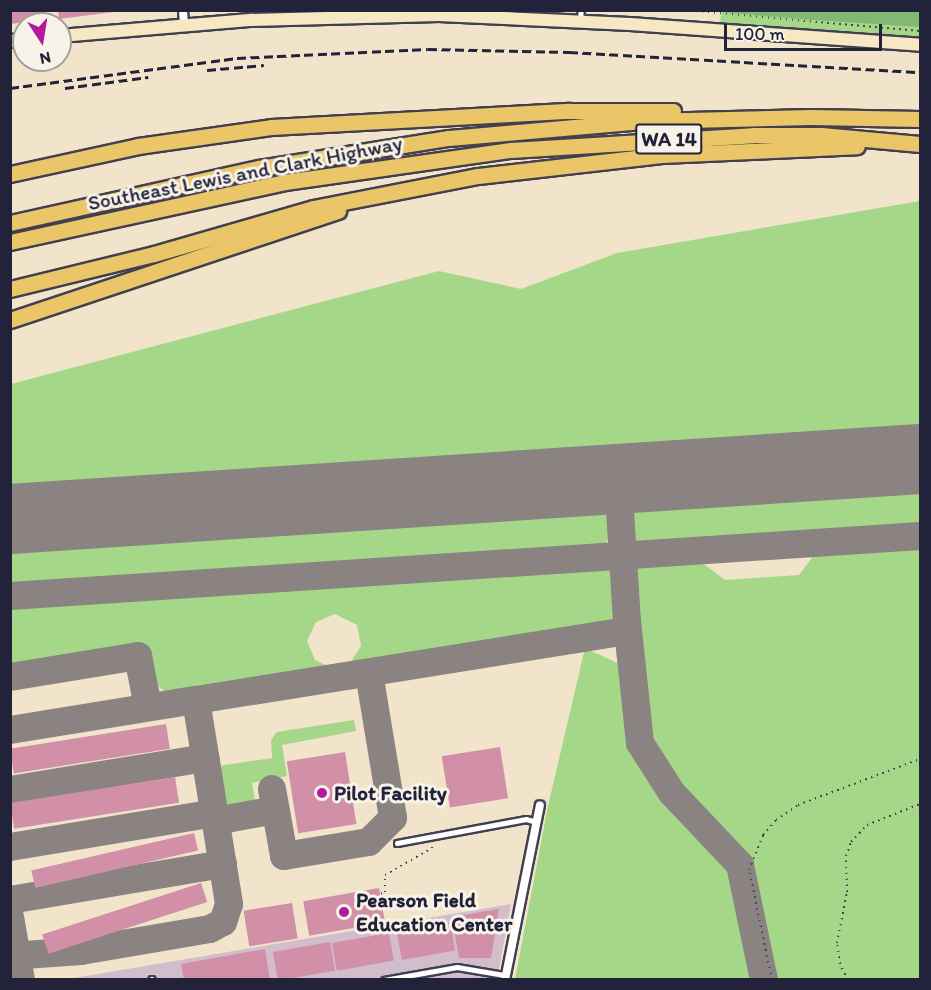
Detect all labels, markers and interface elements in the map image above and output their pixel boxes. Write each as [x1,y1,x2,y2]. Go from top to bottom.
north arrow [12,12,72,72]
scale bar [727,12,884,50]
text: 100 m [735,23,785,45]
text: N [38,48,53,69]
road number: WA 14 [634,122,704,156]
street label: Southeast Lewis and Clark Highway [86,130,404,216]
place label: Pilot Facility [334,780,446,806]
marker: Pilot Facility [315,786,329,800]
place label: Pearson Field Education Center [356,887,513,937]
marker: Pearson Field Education Center [337,905,351,919]

